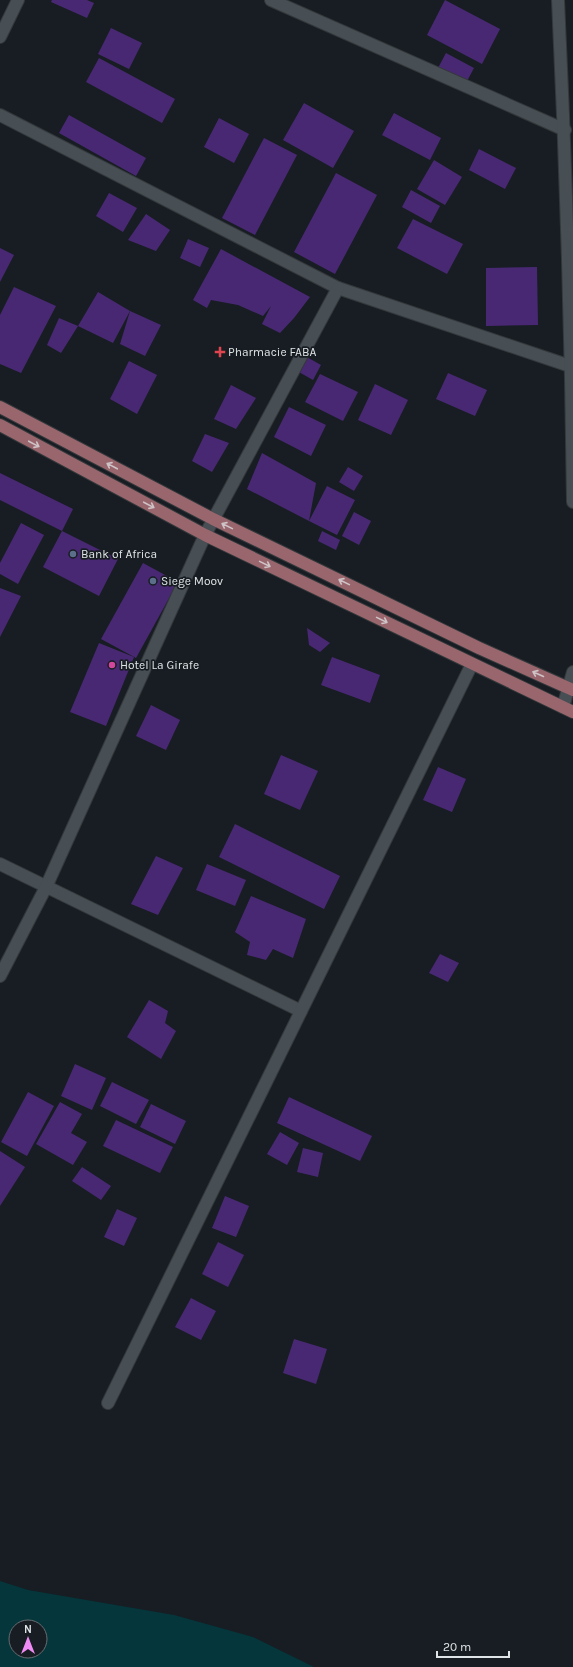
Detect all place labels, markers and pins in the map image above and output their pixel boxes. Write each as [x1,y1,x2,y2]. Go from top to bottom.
place label: Pharmacie FABA [228,345,316,359]
marker: Pharmacie FABA [215,347,225,357]
place label: Bank of Africa [81,547,157,561]
marker: Bank of Africa [68,549,78,559]
place label: Siege Moov [161,574,223,588]
marker: Siege Moov [148,576,158,586]
place label: Hotel La Girafe [120,658,199,672]
marker: Hotel La Girafe [107,660,117,670]

